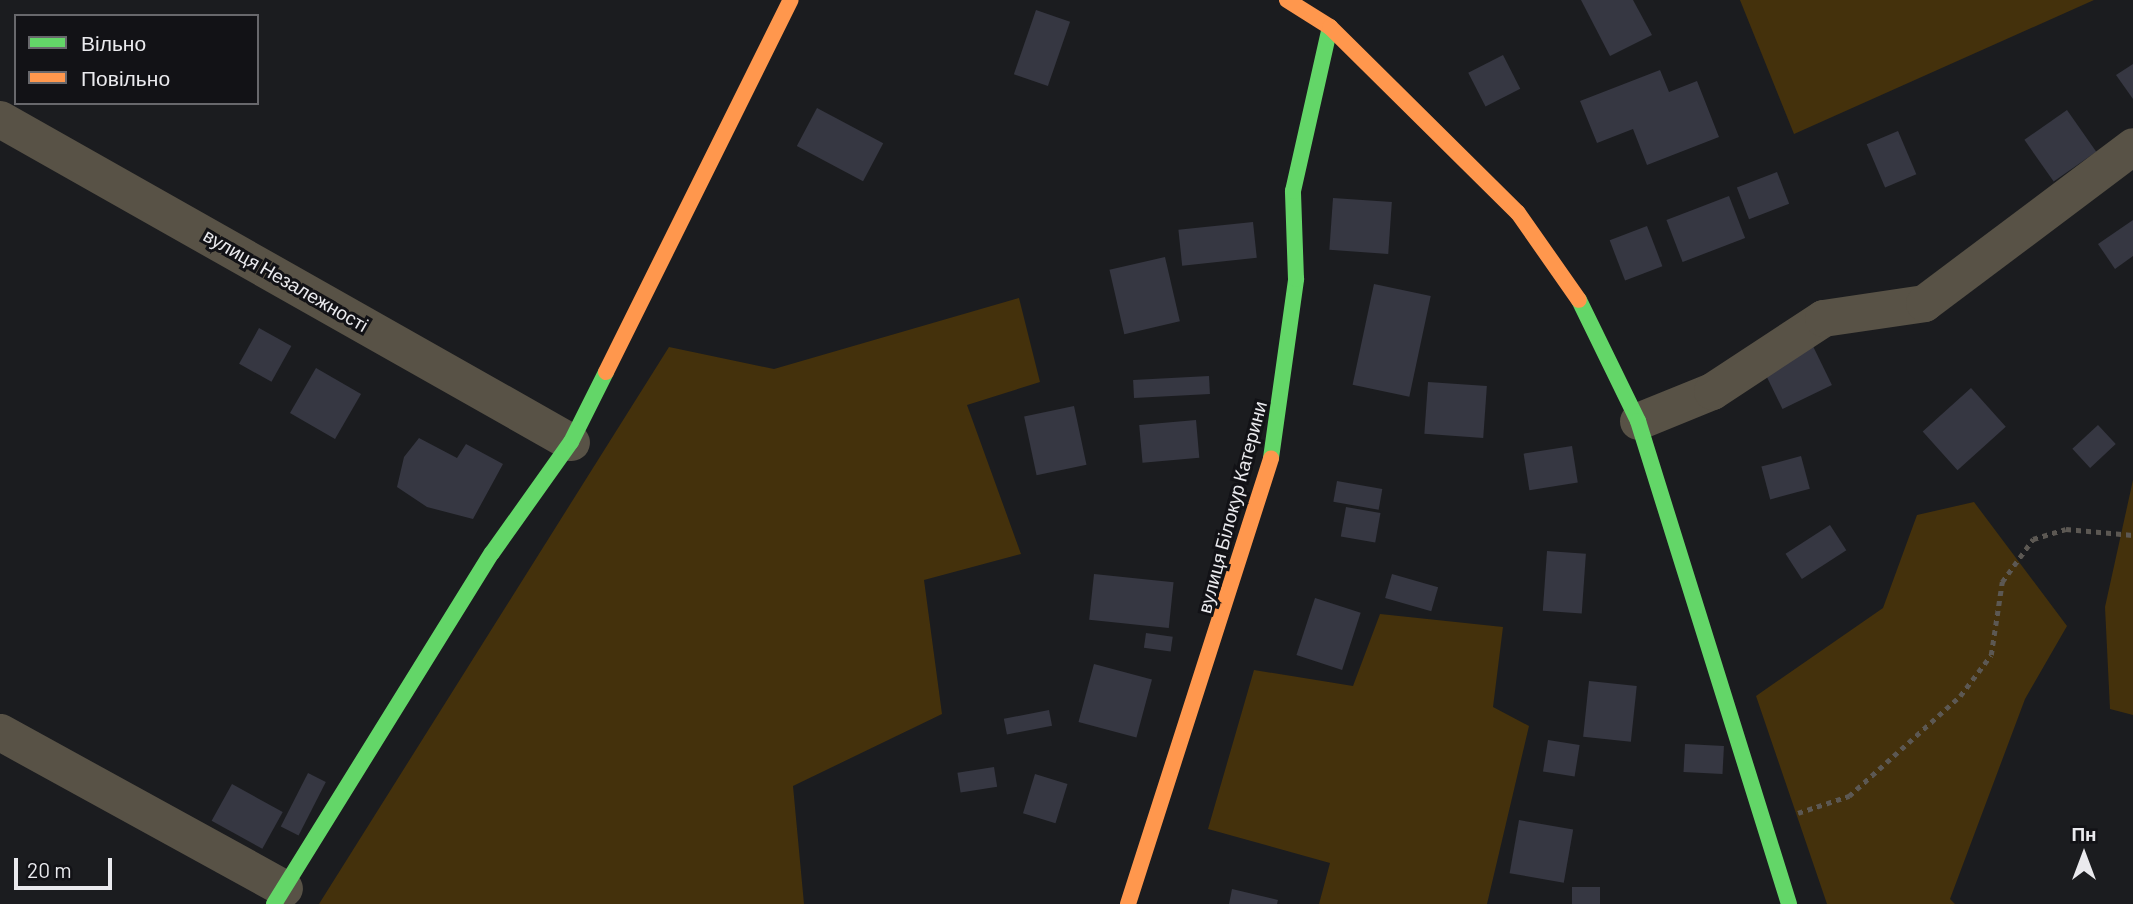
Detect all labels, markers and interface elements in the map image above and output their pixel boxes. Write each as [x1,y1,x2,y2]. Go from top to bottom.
legend [14,14,259,105]
text: Вільно [81,30,146,55]
text: Повільно [81,65,170,90]
street label: вулиця Незалежності [200,224,372,336]
street label: вулиця Білокур Катерини [1193,398,1271,616]
north arrow [2049,820,2119,890]
text: Пн [2071,822,2097,845]
scale bar [18,844,116,888]
text: 20 m [27,857,72,882]

